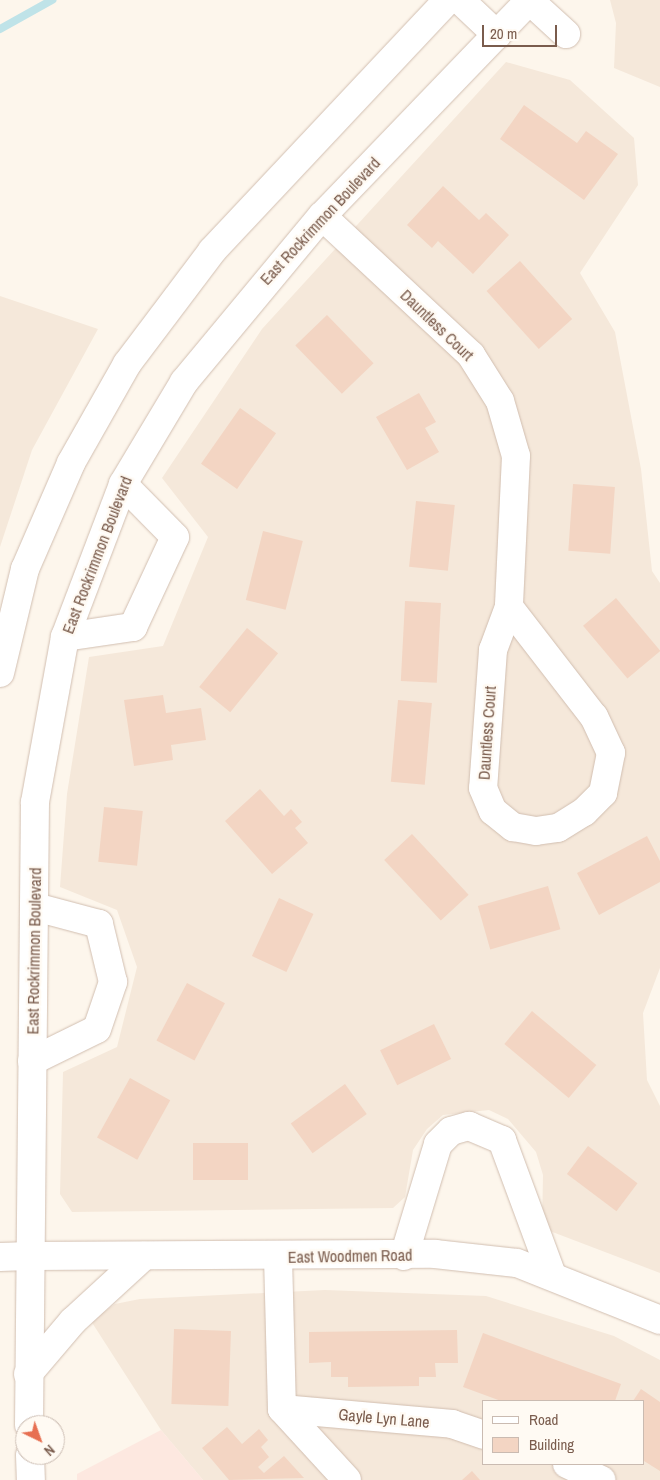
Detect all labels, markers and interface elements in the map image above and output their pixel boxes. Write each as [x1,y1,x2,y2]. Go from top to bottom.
scale bar [485,15,560,47]
text: 20 m [490,23,517,44]
street label: East Rockrimmon Boulevard [256,153,384,289]
street label: Dauntless Court [396,285,478,365]
street label: East Rockrimmon Boulevard [58,474,136,636]
street label: Dauntless Court [474,685,500,781]
street label: East Rockrimmon Boulevard [23,867,45,1035]
street label: East Woodmen Road [288,1245,412,1267]
legend [482,1400,645,1465]
street label: Gayle Lyn Lane [338,1404,430,1432]
text: Road [529,1409,558,1430]
north arrow [15,1415,65,1465]
text: Building [529,1434,574,1455]
text: N [40,1441,58,1460]

